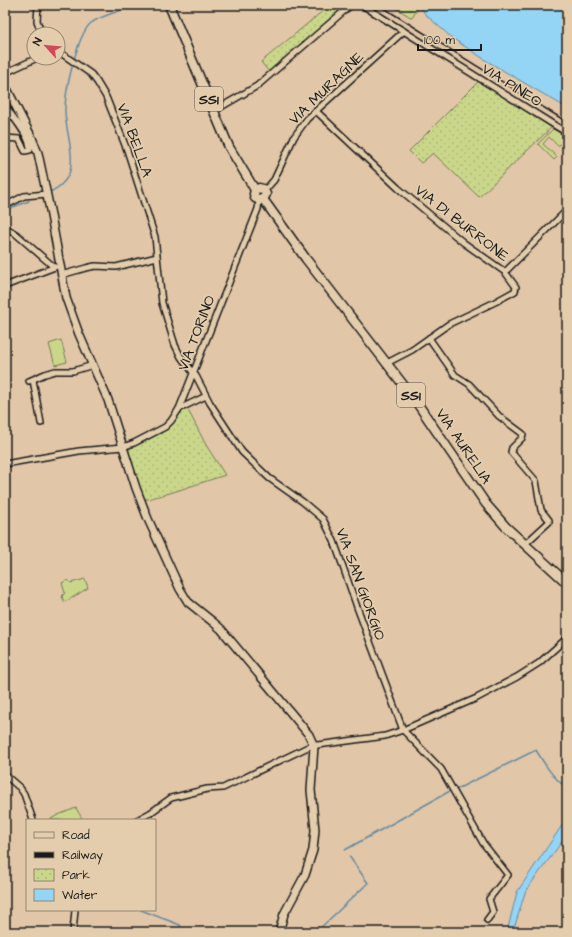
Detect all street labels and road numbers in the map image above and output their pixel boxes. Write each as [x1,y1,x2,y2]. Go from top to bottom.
street label: VIA MURAGNE [284,47,369,130]
street label: VIA PINEO [478,59,546,112]
road number: SS1 [195,87,223,111]
street label: VIA BELLA [111,100,158,180]
street label: VIA DI BURRONE [410,180,513,267]
street label: VIA TORINO [172,292,220,374]
road number: SS1 [397,383,425,407]
street label: VIA AURELIA [431,404,497,489]
street label: VIA SAN GIORGIO [330,525,391,643]

